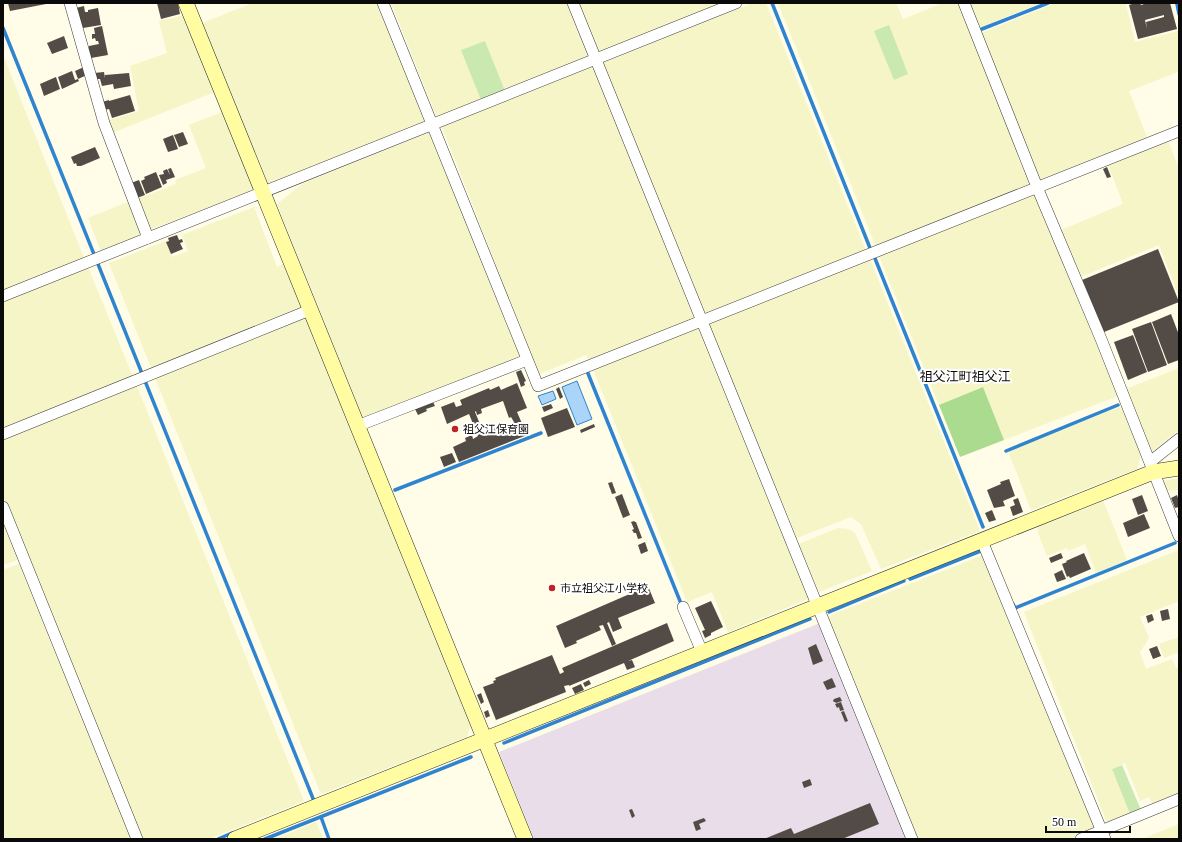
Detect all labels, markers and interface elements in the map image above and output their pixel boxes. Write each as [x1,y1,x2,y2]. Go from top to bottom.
district label: 祖父江町祖父江 [919,369,1011,384]
place label: 祖父江保育園 [463,423,529,435]
marker: 祖父江保育園 [450,424,460,434]
place label: 市立祖父江小学校 [560,582,648,594]
marker: 市立祖父江小学校 [547,583,557,593]
scale bar [1046,808,1130,834]
text: 50 m [1052,815,1077,829]

